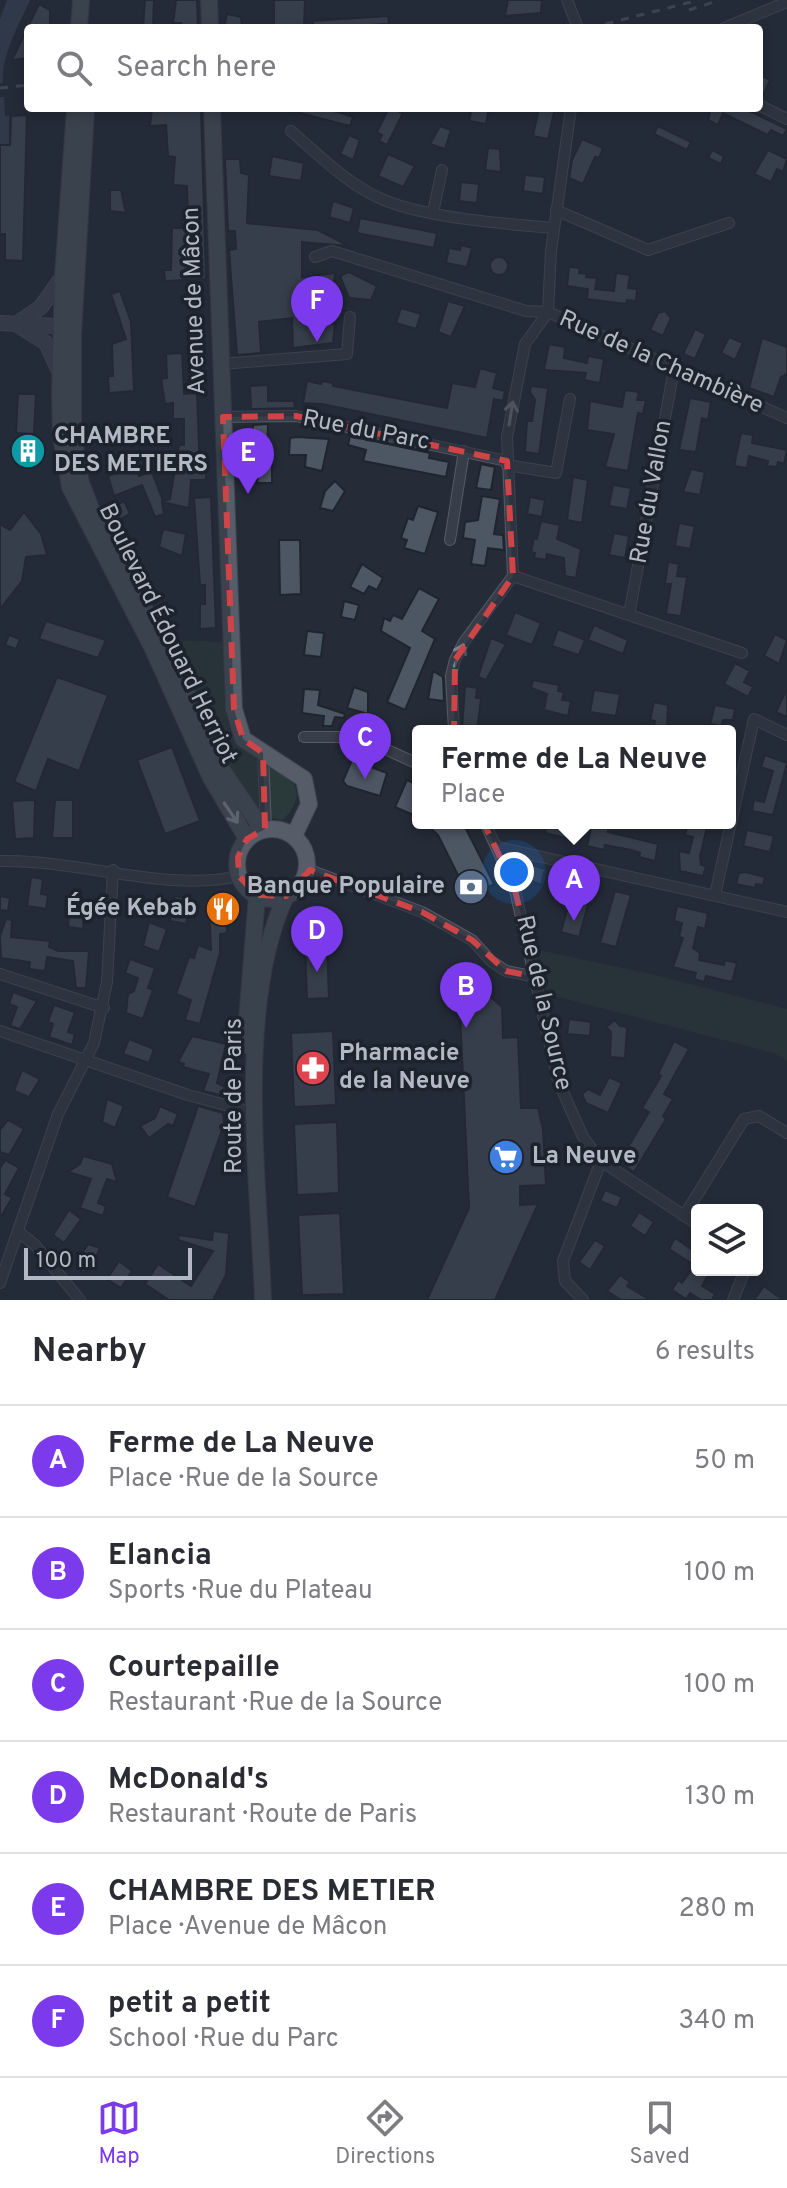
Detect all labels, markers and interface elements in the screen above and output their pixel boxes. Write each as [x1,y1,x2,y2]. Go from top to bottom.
search box [24,24,763,112]
icon: search [52,46,96,90]
text: Search here [116,50,276,87]
street label: Avenue de Mâcon [177,206,213,396]
pin: F [291,276,343,342]
street label: Rue de la Chambière [554,304,768,422]
one-way arrow [505,401,520,426]
street label: Rue du Parc [300,404,432,458]
street label: Rue du Vallon [625,418,679,566]
place label: CHAMBRE DES METIERS [54,422,208,480]
pin: E [222,428,274,494]
building icon: CHAMBRE DES METIERS [9,432,47,470]
street label: Boulevard Édouard Herriot [91,498,245,769]
one-way arrow [453,643,467,667]
pin: C [339,713,391,779]
popup [412,725,736,829]
text: Ferme de La Neuve [441,742,707,779]
text: Place [441,779,505,812]
one-way arrow [223,802,239,824]
your location [494,852,534,892]
pin: A [548,855,600,921]
bank icon: Banque Populaire [452,868,490,906]
place label: Banque Populaire [247,872,445,902]
restaurant icon: Égée Kebab [204,890,242,928]
place label: Égée Kebab [66,892,197,924]
pin: D [291,906,343,972]
street label: Rue de la Source [508,912,578,1094]
pin: B [440,962,492,1028]
street label: Route de Paris [220,1018,250,1174]
place label: Pharmacie de la Neuve [339,1039,470,1097]
pharmacy icon: Pharmacie de la Neuve [294,1049,332,1087]
supermarket icon: La Neuve [487,1138,525,1176]
place label: La Neuve [532,1142,636,1172]
map controls [691,1204,763,1276]
button: layers [691,1204,763,1276]
scale bar [24,1244,192,1280]
text: 100 m [36,1248,96,1275]
text: Nearby [32,1331,147,1374]
text: 6 results [655,1336,755,1369]
text: Ferme de La Neuve [108,1426,374,1463]
text: A [49,1445,67,1478]
text: 50 m [694,1445,755,1478]
text: Place · Rue de la Source [108,1463,379,1496]
text: Elancia [108,1538,212,1575]
text: B [49,1557,67,1590]
text: 100 m [684,1557,755,1590]
text: Sports · Rue du Plateau [108,1575,373,1608]
text: Courtepaille [108,1650,280,1687]
text: C [50,1669,66,1702]
text: 100 m [684,1669,755,1702]
text: Restaurant · Rue de la Source [108,1687,442,1720]
text: McDonald's [108,1762,269,1799]
text: D [49,1781,67,1814]
text: 130 m [685,1781,755,1814]
text: Restaurant · Route de Paris [108,1799,417,1832]
text: CHAMBRE DES METIER [108,1874,436,1911]
text: E [50,1893,66,1926]
text: 280 m [679,1893,755,1926]
text: Place · Avenue de Mâcon [108,1911,387,1944]
text: petit a petit [108,1986,271,2023]
text: F [51,2005,65,2038]
text: 340 m [678,2005,755,2038]
text: School · Rue du Parc [108,2023,339,2056]
tab: Map [97,2096,141,2171]
tab: Directions [335,2096,435,2171]
tab: Saved [629,2096,690,2171]

